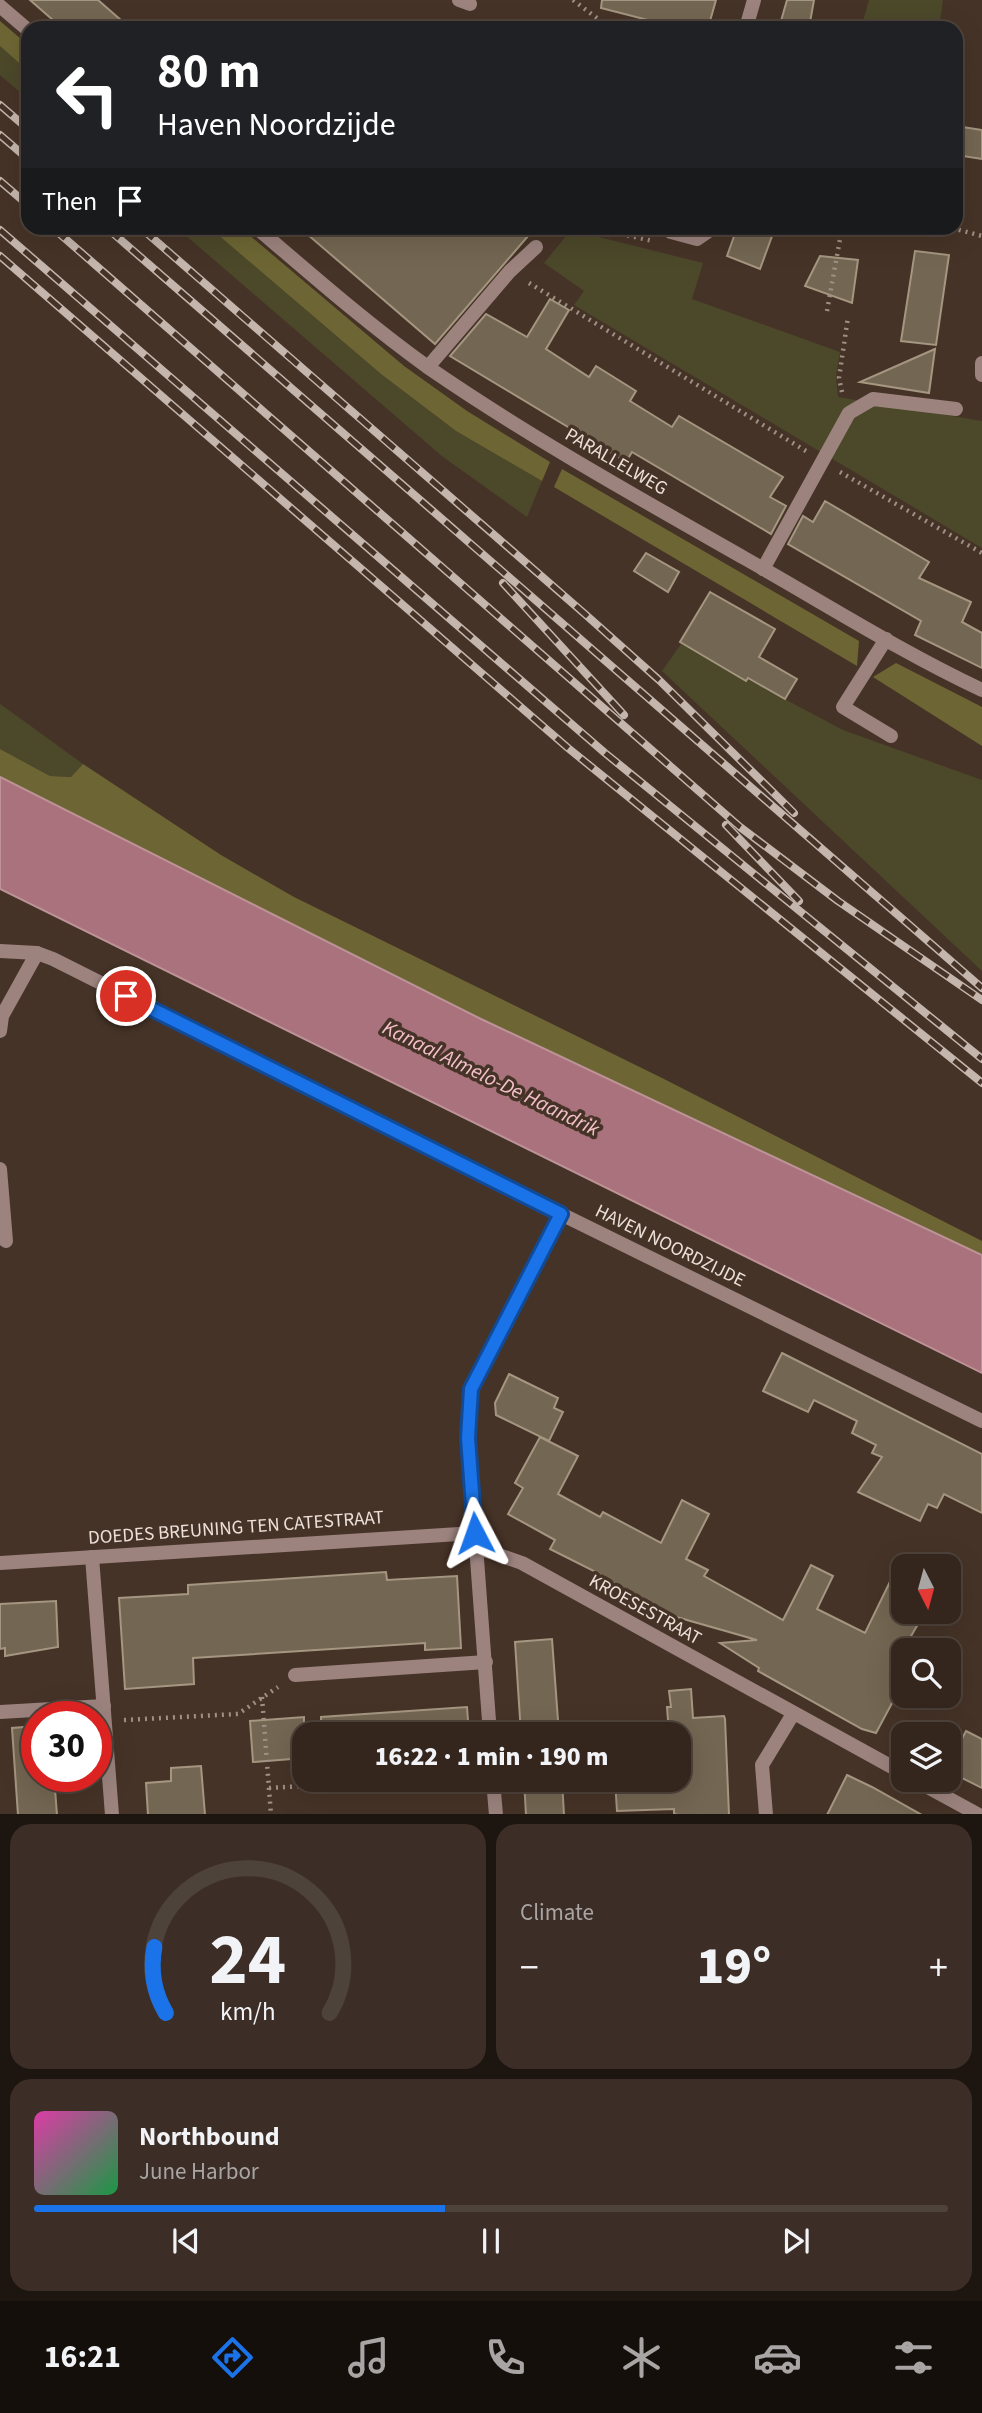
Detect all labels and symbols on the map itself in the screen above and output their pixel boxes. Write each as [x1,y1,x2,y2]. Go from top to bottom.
street label: PARALLELWEG [560,422,672,502]
pin [96,966,156,1026]
water label: Kanaal Almelo-De Haandrik [377,1012,605,1144]
street label: HAVEN NOORDZIJDE [590,1198,750,1294]
position arrow [438,1496,512,1570]
street label: DOEDES BREUNING TEN CATESTRAAT [87,1504,385,1552]
north arrow [891,1554,961,1624]
street label: KROESESTRAAT [584,1568,706,1652]
speed limit sign: 30 [21,1701,112,1792]

